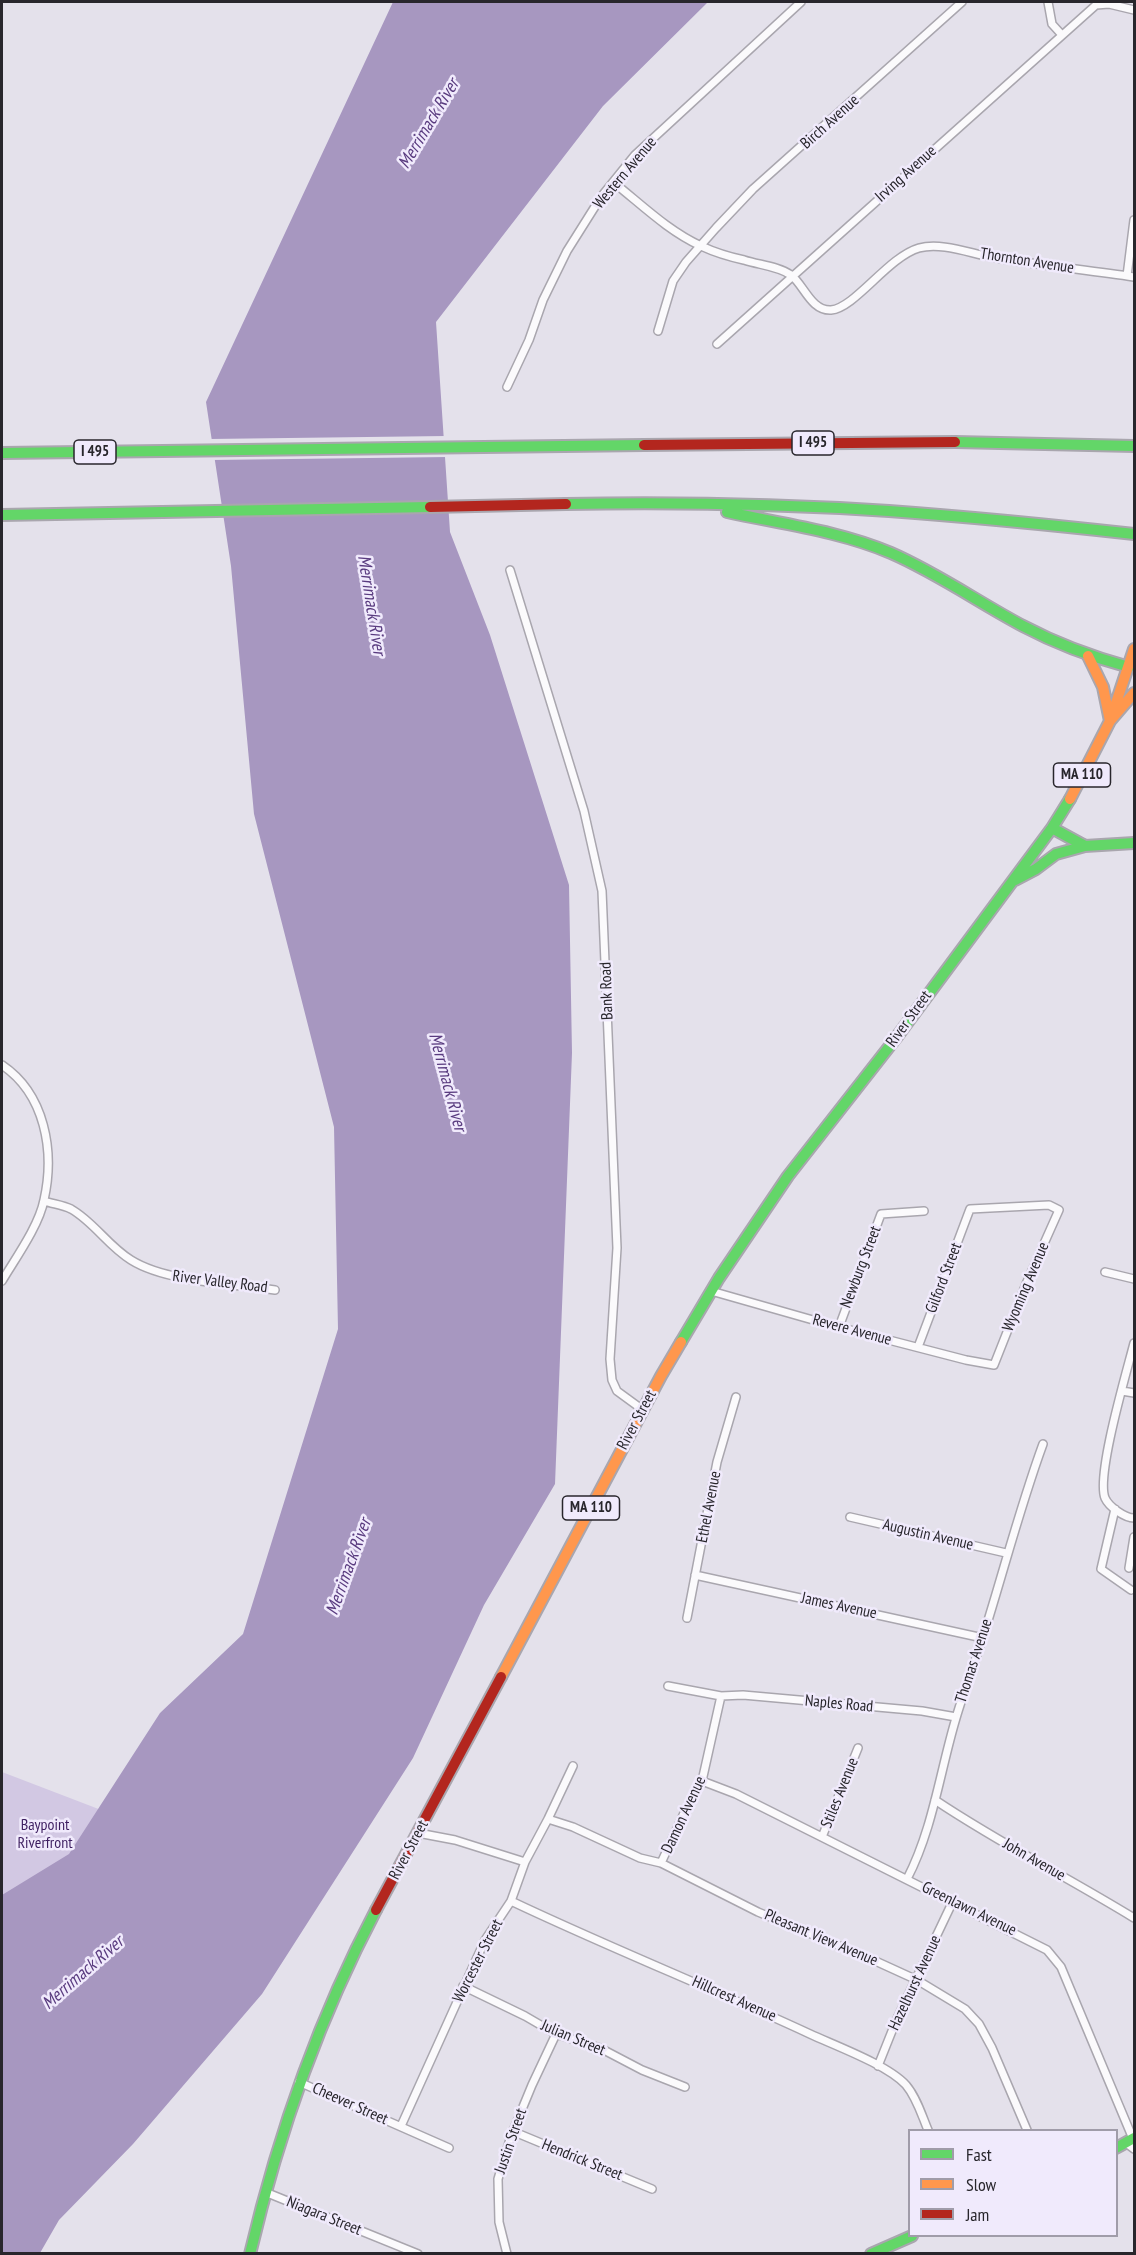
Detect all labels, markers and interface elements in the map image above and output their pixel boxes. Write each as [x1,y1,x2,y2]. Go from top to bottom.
water label: Merrimack River [394,75,464,173]
street label: Birch Avenue [797,91,863,153]
street label: Western Avenue [589,133,661,213]
street label: Irving Avenue [871,142,941,206]
street label: Thornton Avenue [979,244,1075,278]
road number: I 495 [792,431,834,455]
road number: I 495 [74,440,116,464]
water label: Merrimack River [352,554,390,656]
road number: MA 110 [1054,763,1110,787]
street label: Bank Road [596,962,618,1020]
street label: River Street [882,987,936,1051]
water label: Merrimack River [424,1031,470,1133]
street label: Newburg Street [837,1223,885,1311]
street label: Wyoming Avenue [999,1239,1053,1335]
street label: Gilford Street [922,1240,966,1316]
street label: River Valley Road [171,1267,269,1297]
street label: Revere Avenue [810,1310,894,1350]
street label: River Street [613,1387,661,1453]
street label: Ethel Avenue [693,1470,725,1544]
road number: MA 110 [562,1496,620,1520]
street label: Augustin Avenue [881,1515,975,1555]
water label: Merrimack River [322,1516,376,1618]
street label: James Avenue [800,1589,878,1623]
street label: Thomas Avenue [951,1617,997,1705]
street label: Naples Road [804,1691,874,1717]
street label: Stiles Avenue [817,1755,863,1831]
street label: Damon Avenue [658,1773,710,1857]
park label: Baypoint Riverfront [17,1815,73,1853]
street label: River Street [385,1817,433,1883]
street label: John Avenue [999,1835,1069,1885]
street label: Greenlawn Avenue [919,1878,1019,1940]
street label: Pleasant View Avenue [761,1905,881,1971]
street label: Worcester Street [449,1916,507,2006]
water label: Merrimack River [38,1932,128,2014]
street label: Hazelhurst Avenue [885,1932,945,2034]
street label: Hillcrest Avenue [689,1972,779,2026]
street label: Julian Street [538,2016,608,2060]
street label: Cheever Street [309,2079,391,2129]
street label: Justin Street [491,2106,531,2176]
legend [908,2129,1118,2237]
street label: Hendrick Street [539,2135,625,2185]
text: Fast [966,2143,992,2166]
text: Slow [966,2173,996,2196]
street label: Niagara Street [284,2192,364,2240]
text: Jam [966,2203,989,2226]

